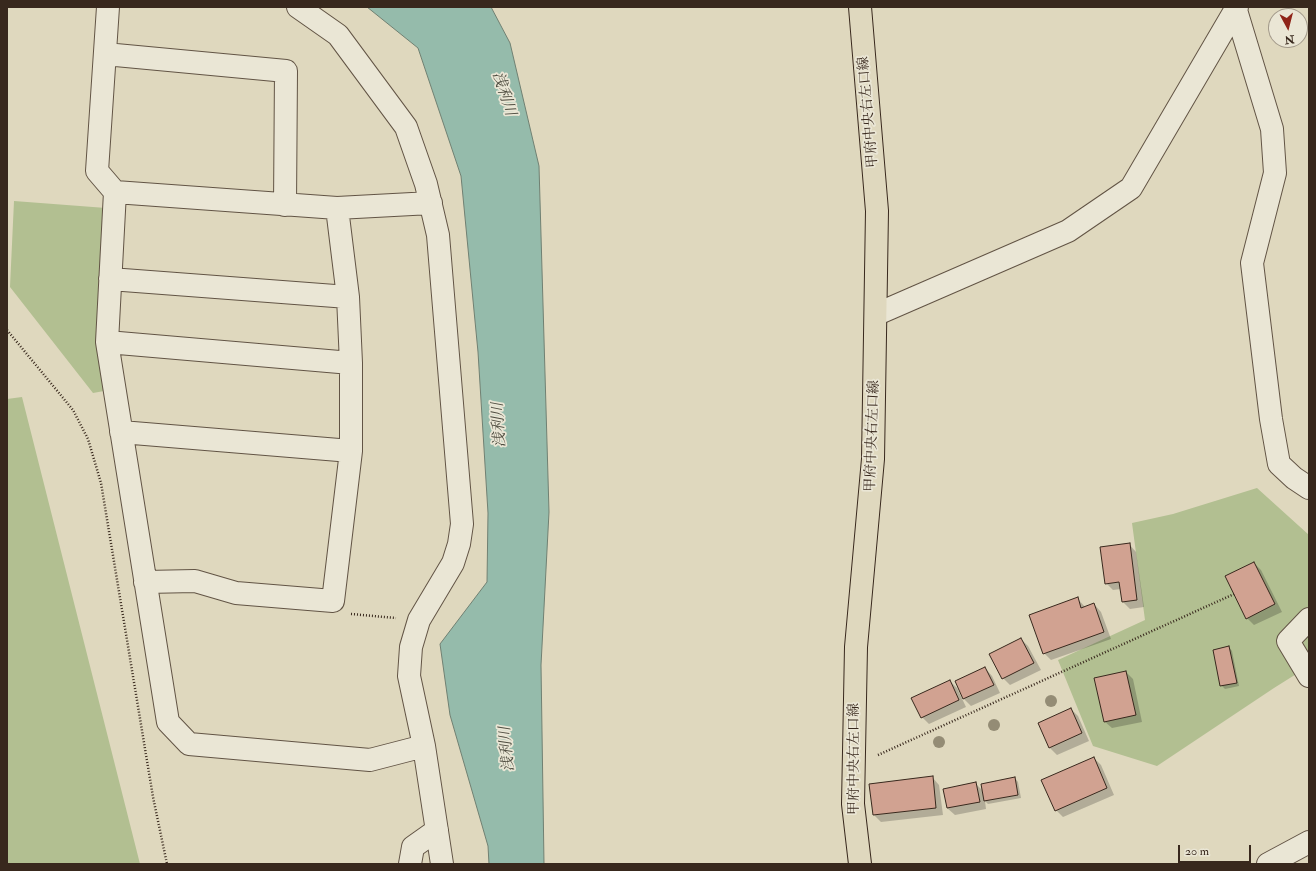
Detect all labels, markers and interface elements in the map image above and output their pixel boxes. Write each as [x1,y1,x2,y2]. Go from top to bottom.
north arrow [1268,8,1308,48]
text: N [1284,32,1295,46]
street label: 甲府中央右左口線 [856,55,882,169]
water label: 浅利川 [487,70,519,118]
street label: 甲府中央右左口線 [863,380,883,492]
water label: 浅利川 [490,402,510,448]
street label: 甲府中央右左口線 [847,703,863,815]
water label: 浅利川 [497,726,519,772]
scale bar [1180,837,1253,863]
text: 20 m [1185,844,1209,859]

